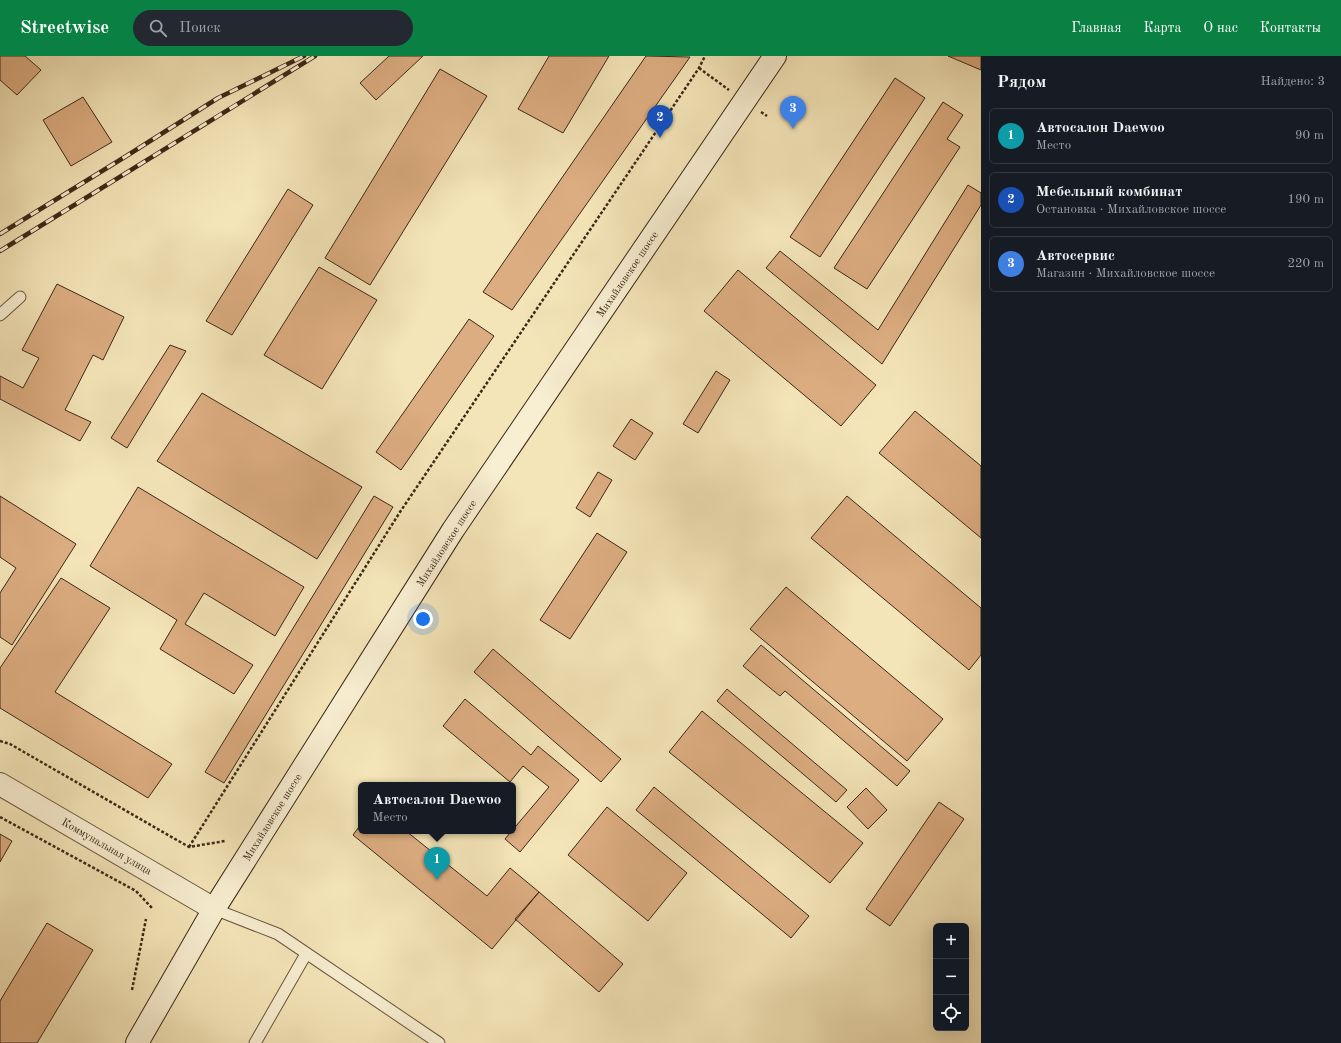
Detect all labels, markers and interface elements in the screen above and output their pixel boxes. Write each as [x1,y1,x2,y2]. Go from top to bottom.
search box [133,10,413,46]
icon: search [147,17,169,39]
text: Streetwise [20,19,109,38]
text: Поиск [179,21,221,36]
text: Главная [1071,21,1121,35]
text: Карта [1143,21,1181,35]
text: О нас [1203,21,1238,35]
text: Контакты [1260,21,1321,35]
text: Рядом [997,74,1046,91]
text: Найдено: 3 [1261,75,1325,88]
pin: 3 [780,96,806,129]
pin: 2 [647,105,673,138]
text: Автосалон Daewoo [1036,121,1165,136]
text: 1 [1007,129,1015,142]
text: 90 m [1295,129,1324,142]
text: Место [1036,139,1071,152]
text: Мебельный комбинат [1036,185,1182,200]
text: 2 [1007,193,1015,206]
text: 190 m [1287,193,1324,206]
text: Остановка · Михайловское шоссе [1036,203,1226,216]
street label: Михайловское шоссе [595,230,661,320]
text: Автосервис [1036,249,1115,264]
text: 3 [1007,257,1015,270]
text: 220 m [1287,257,1324,270]
text: Магазин · Михайловское шоссе [1036,267,1215,280]
street label: Михайловское шоссе [415,499,479,589]
your location [413,609,433,629]
street label: Михайловское шоссе [242,772,305,863]
popup [358,782,516,834]
text: Автосалон Daewoo [373,793,501,808]
text: Место [373,811,408,824]
street label: Коммунальная улица [59,817,154,878]
pin: 1 [424,847,450,880]
map controls [933,923,969,1031]
button: + [933,923,969,959]
button: − [933,959,969,995]
button: locate [933,995,969,1031]

